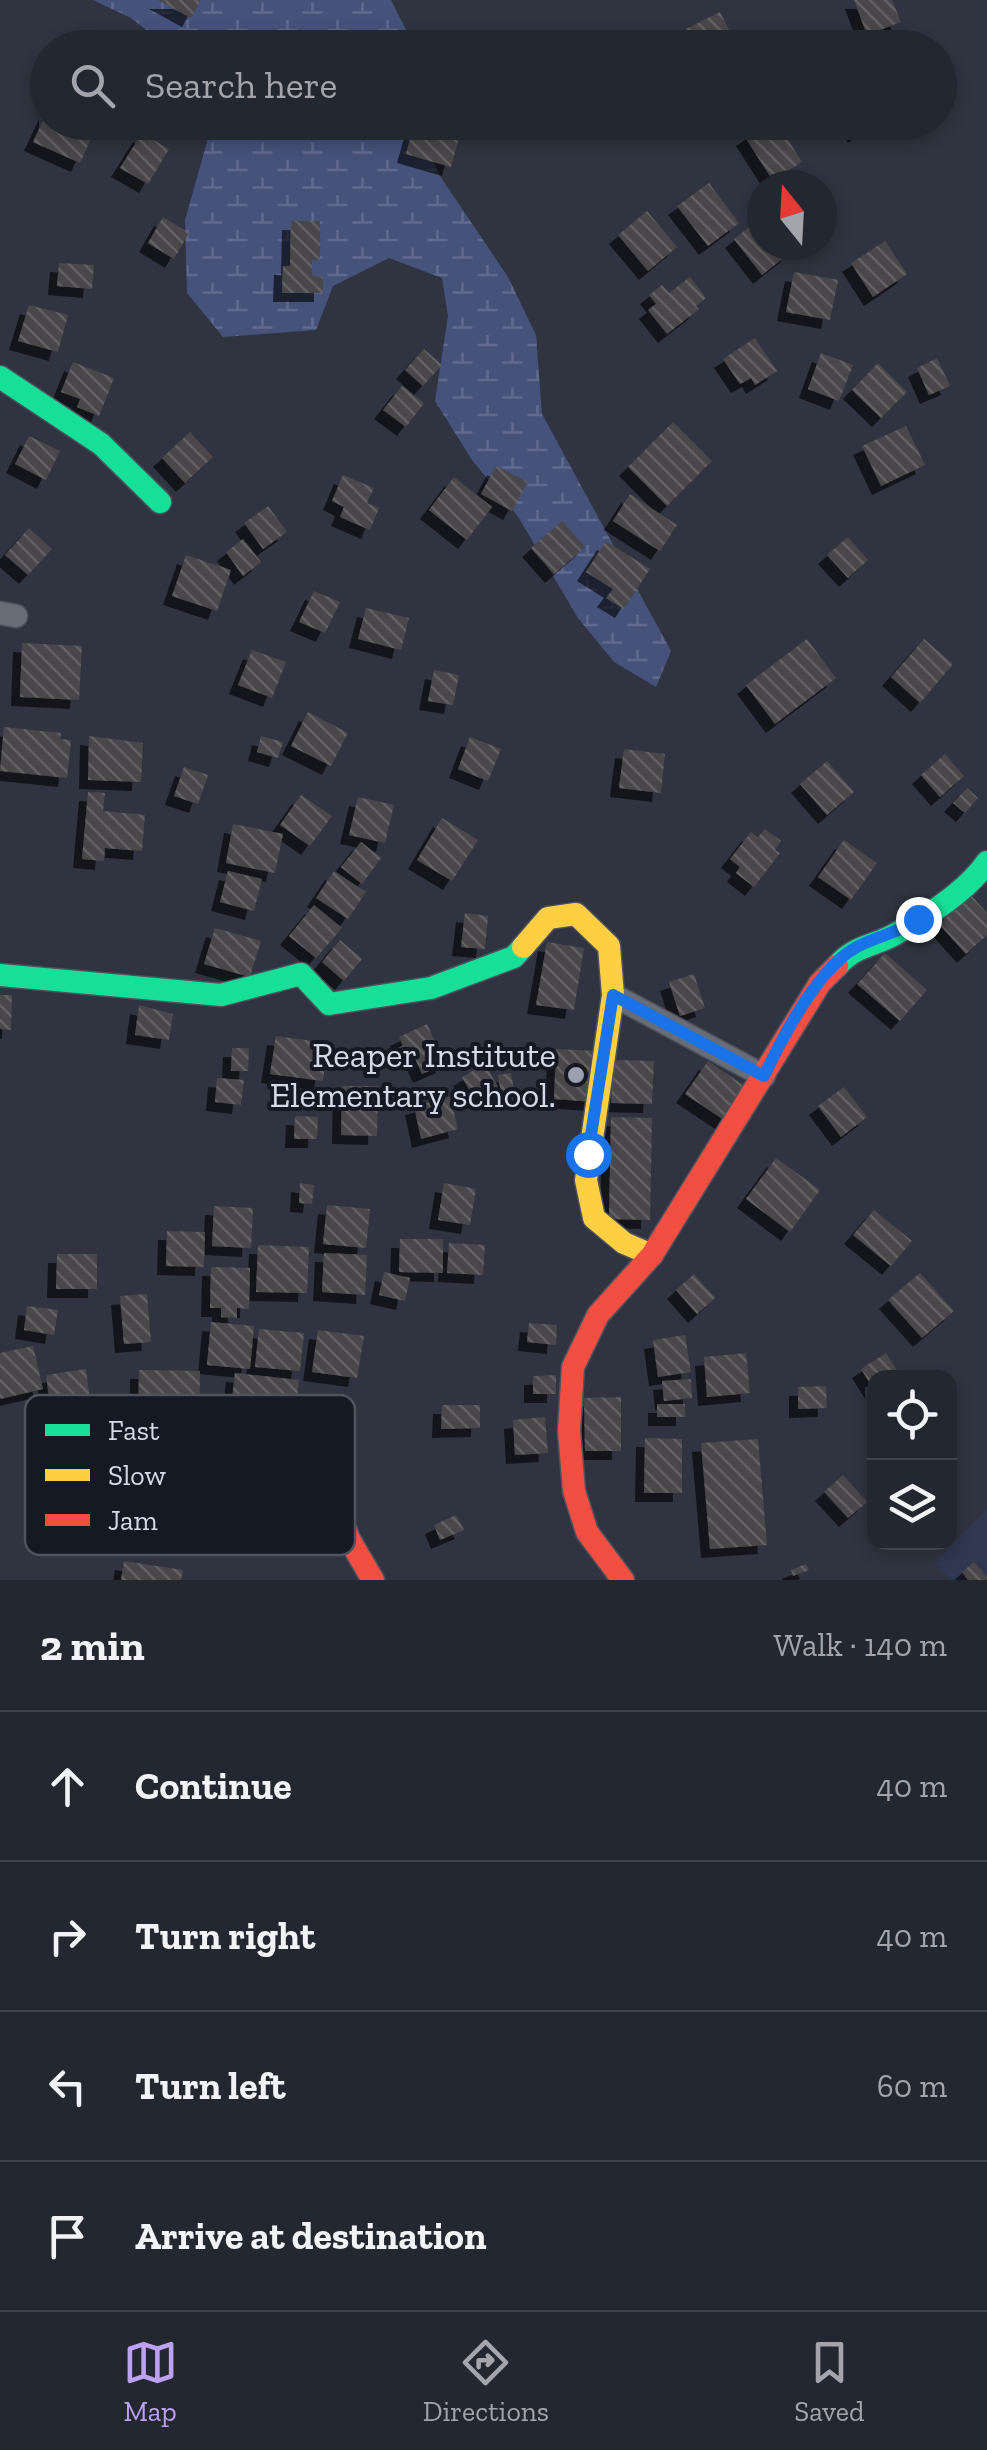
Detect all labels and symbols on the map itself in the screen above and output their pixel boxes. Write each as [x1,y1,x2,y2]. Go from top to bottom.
north arrow [747,170,837,260]
route end [896,897,942,943]
place label: Reaper Institute Elementary school. [270,1034,556,1116]
marker: Reaper Institute Elementary school. [565,1064,587,1086]
route start [566,1132,612,1178]
legend [25,1395,355,1555]
text: Fast [108,1414,160,1447]
text: Slow [108,1459,166,1492]
text: Jam [108,1504,158,1537]

